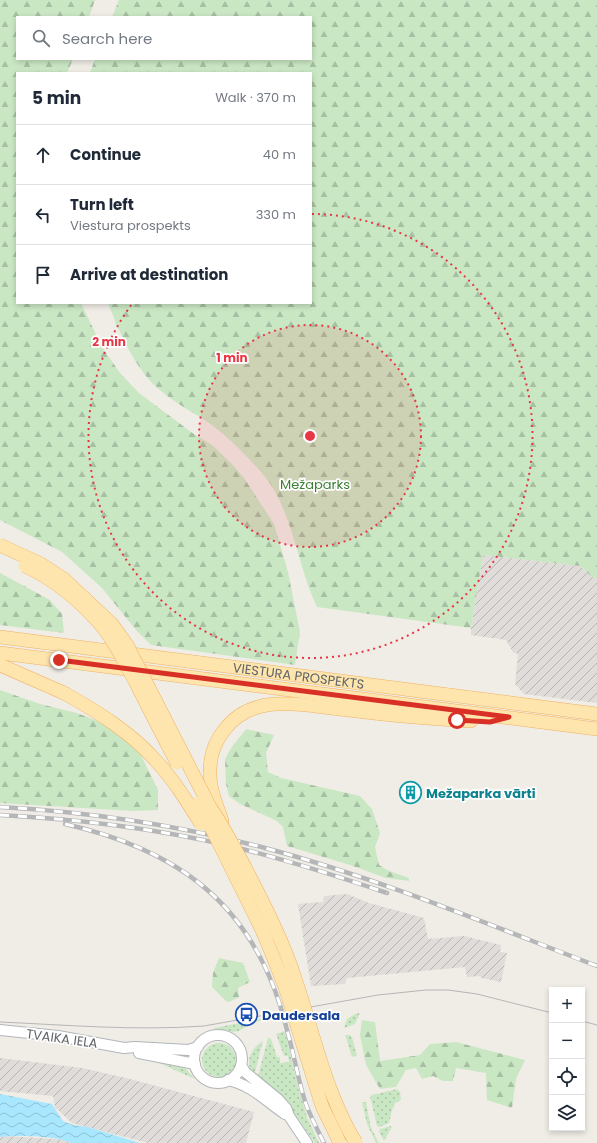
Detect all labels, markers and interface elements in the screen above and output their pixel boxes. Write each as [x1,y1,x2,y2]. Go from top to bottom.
search box [16,16,312,60]
icon: search [30,27,52,49]
text: Search here [62,28,152,49]
text: 5 min [32,86,81,110]
text: Walk · 370 m [215,88,296,107]
icon: ahead [32,144,54,166]
text: Continue [70,144,141,165]
text: 40 m [263,145,296,164]
text: Turn left [70,194,134,215]
icon: left [32,204,54,226]
text: 330 m [256,205,296,224]
text: Viestura prospekts [70,216,191,235]
icon: arrive [32,264,54,286]
text: Arrive at destination [70,264,228,285]
text: 2 min [92,333,126,350]
text: 1 min [216,349,248,366]
centre of rings [303,429,317,443]
park label: Mežaparks [280,475,350,494]
route end [50,651,68,669]
street label: VIESTURA PROSPEKTS [232,658,365,694]
route start [448,711,466,729]
building icon: Mežaparka vārti [398,780,424,806]
place label: Mežaparka vārti [426,784,536,803]
map controls [549,987,585,1131]
button: + [549,987,585,1023]
bus stop icon: Daudersala [234,1002,260,1028]
place label: Daudersala [262,1006,340,1025]
button: − [549,1023,585,1059]
street label: TVAIKA IELA [25,1024,99,1053]
button: locate [549,1059,585,1095]
button: layers [549,1095,585,1131]

